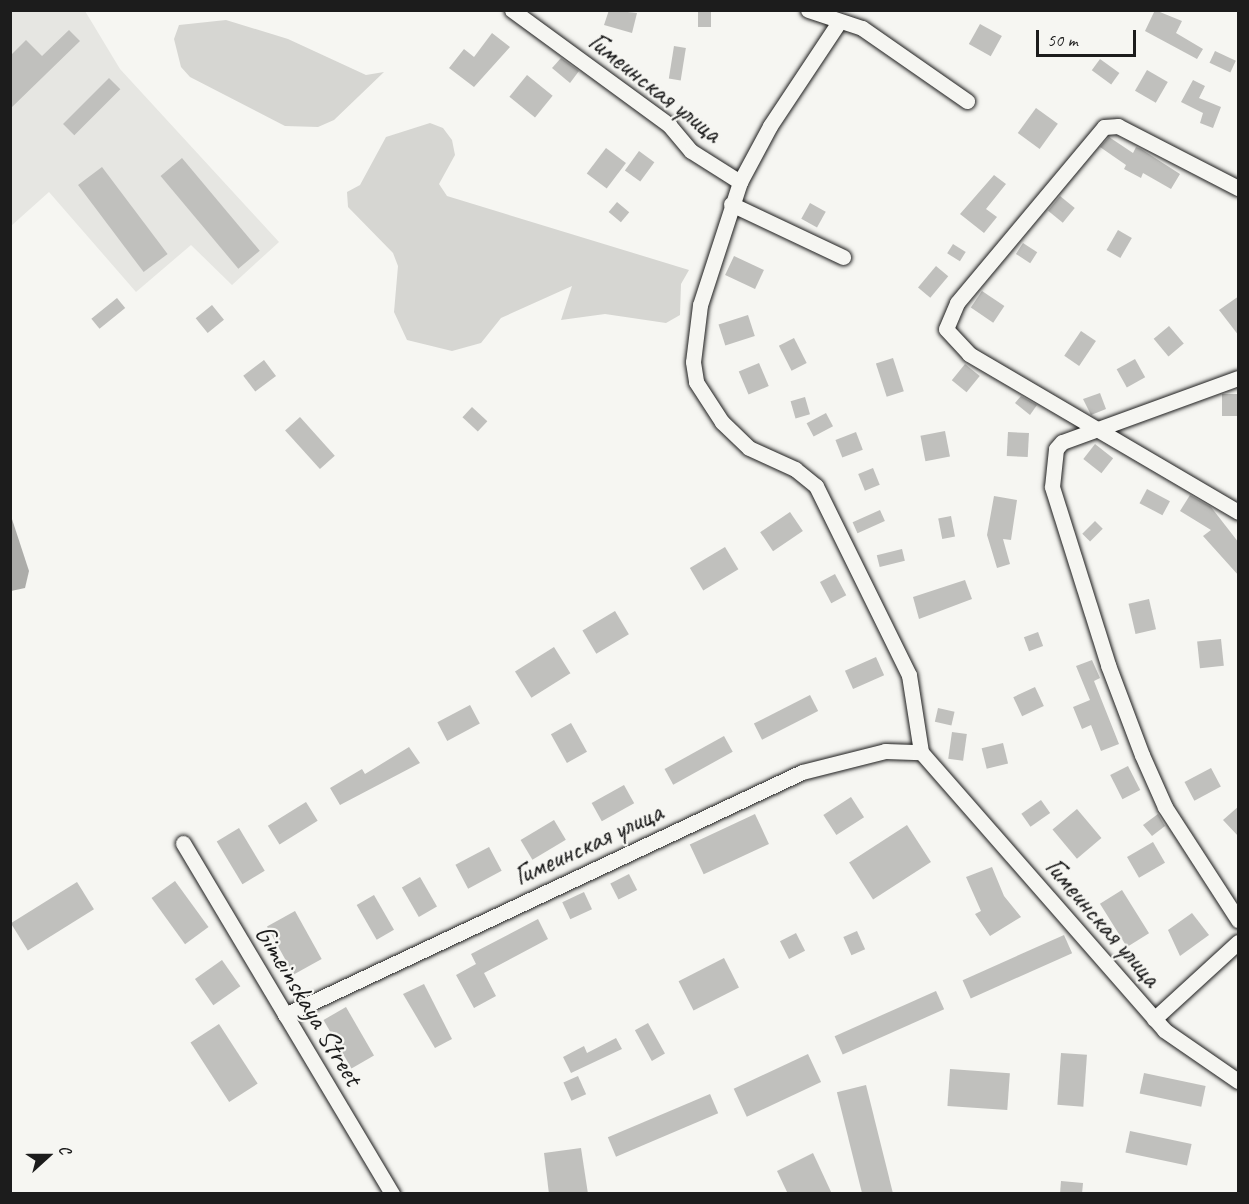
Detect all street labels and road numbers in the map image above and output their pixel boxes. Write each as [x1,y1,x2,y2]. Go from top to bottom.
street label: Гимеинская улица [580,24,730,150]
street label: Гимеинская улица [507,794,669,894]
street label: Гимеинская улица [1037,849,1169,995]
street label: Gimeinskaya Street [248,918,370,1092]

